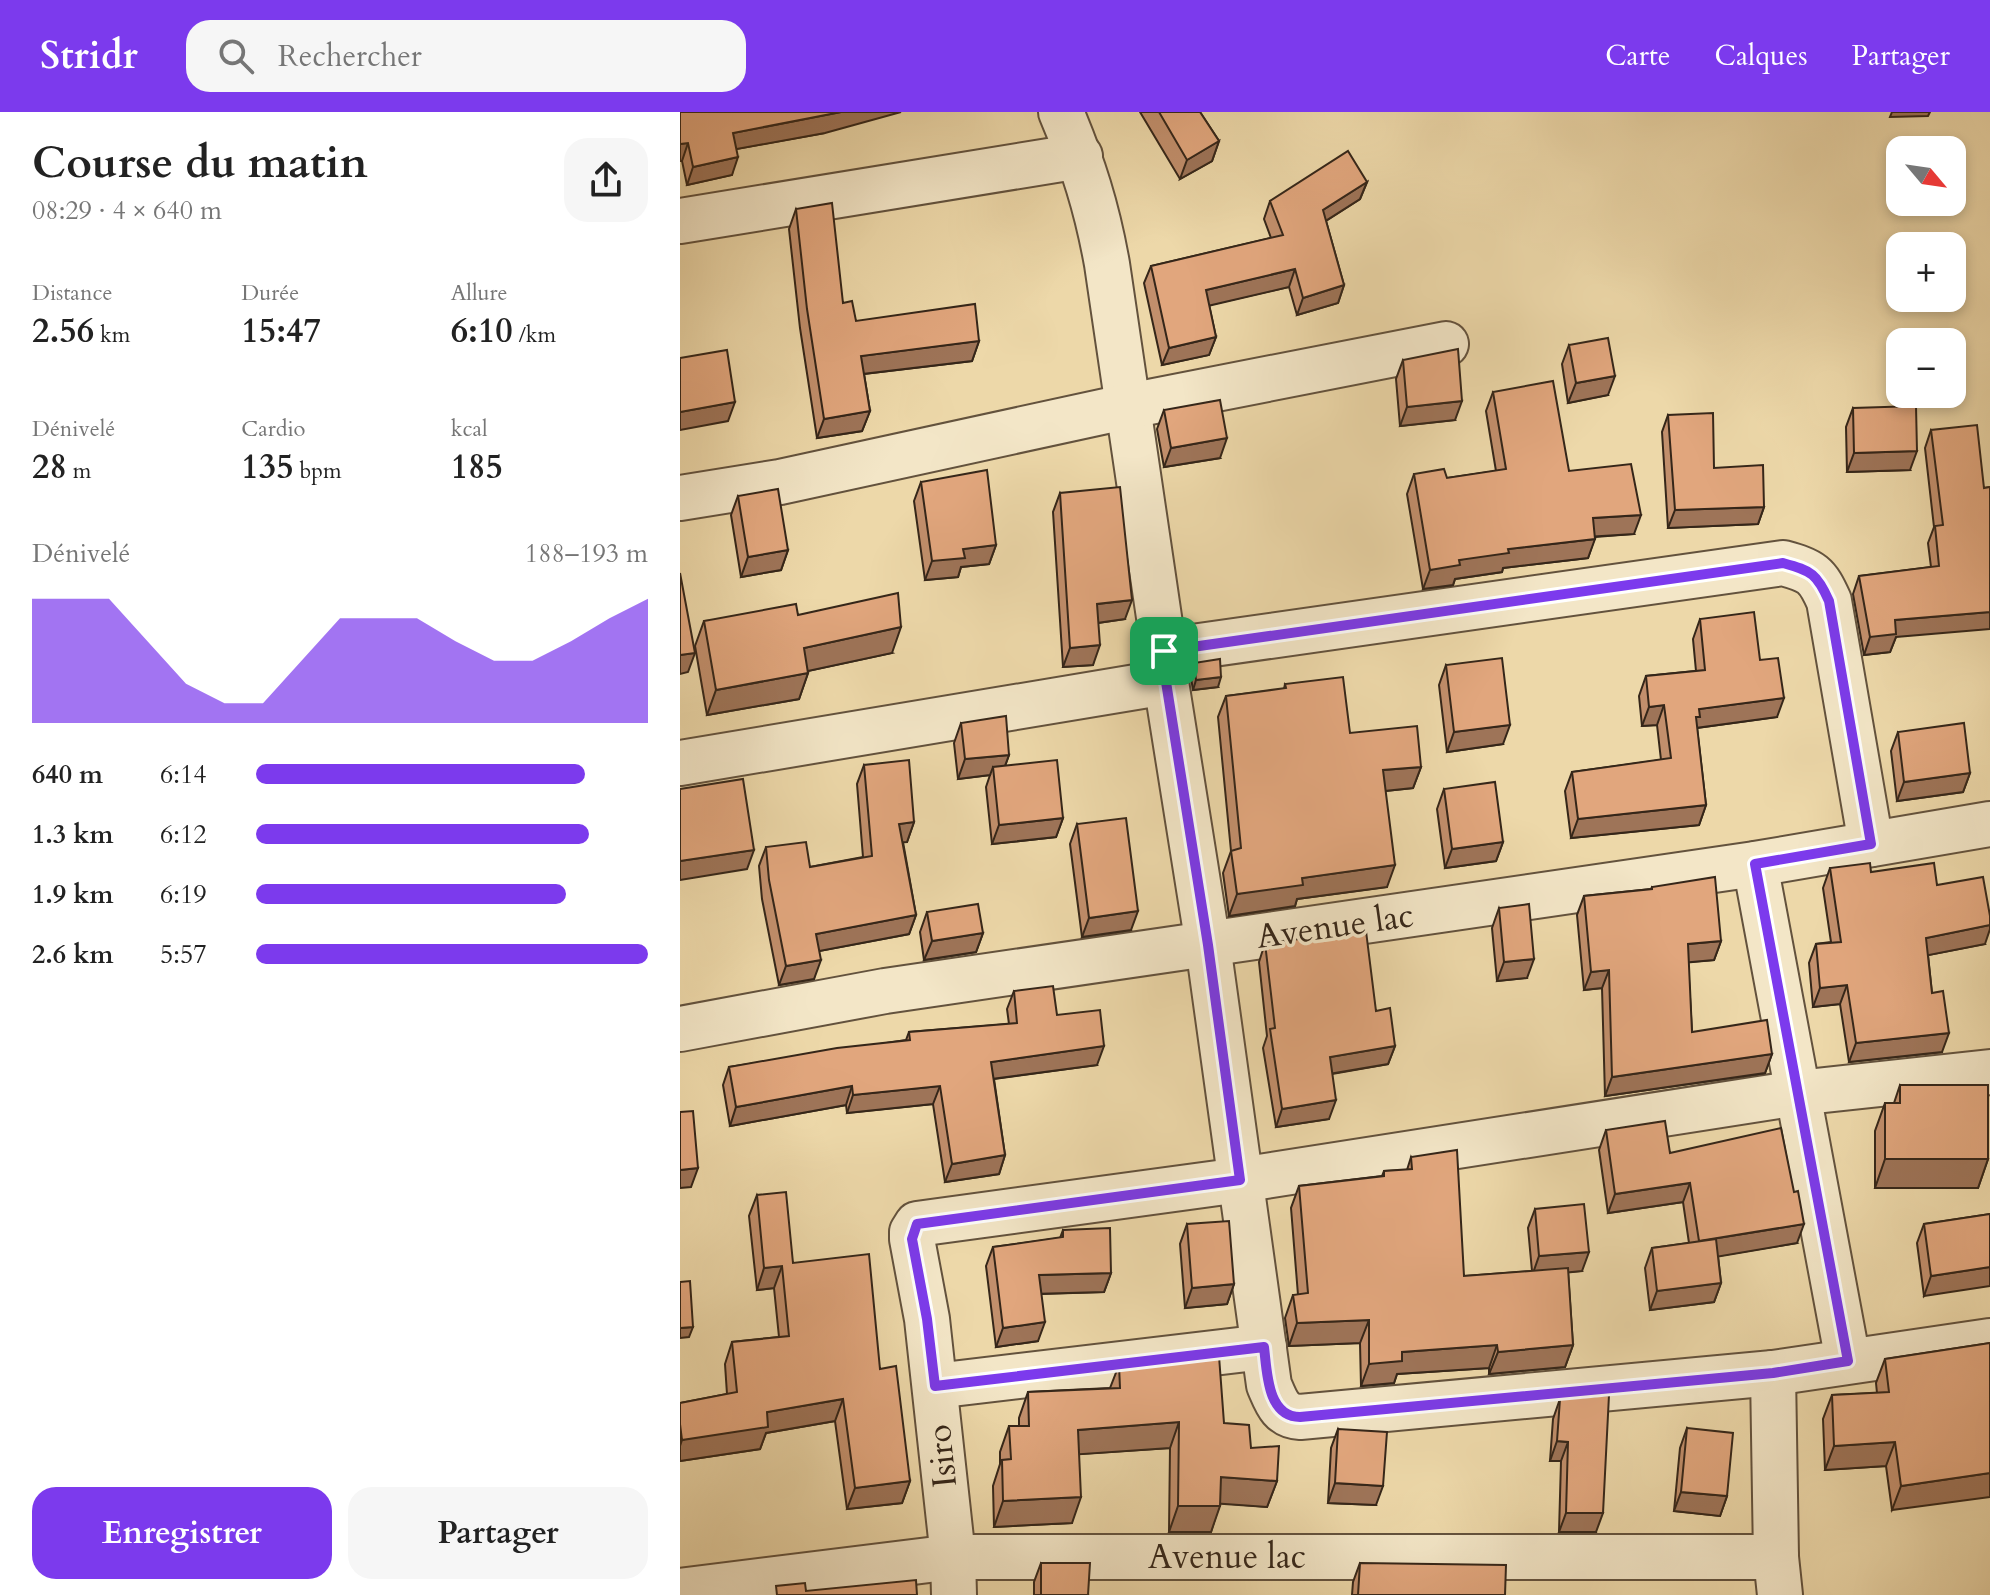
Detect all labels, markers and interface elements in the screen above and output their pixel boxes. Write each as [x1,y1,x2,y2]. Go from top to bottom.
search box [186,20,746,92]
text: Stridr [40,30,138,82]
icon: search [214,34,258,78]
text: Rechercher [278,36,422,77]
text: Carte [1605,37,1670,75]
text: Calques [1714,37,1808,75]
text: Partager [1852,37,1950,75]
text: Course du matin [32,133,368,193]
north arrow [1886,136,1966,216]
map controls [1886,136,1966,408]
button: share [564,138,648,222]
text: 08:29 · 4 × 640 m [32,193,222,228]
button: + [1886,232,1966,312]
text: Distance [32,278,112,308]
text: Durée [241,278,299,308]
text: Allure [451,278,508,308]
text: 2.56 [32,308,94,354]
text: 15:47 [241,308,321,354]
text: 6:10 [451,308,513,354]
text: km [94,320,130,350]
text: /km [513,320,556,350]
button: − [1886,328,1966,408]
text: Dénivelé [32,414,115,444]
text: Cardio [241,414,305,444]
text: kcal [451,414,488,444]
text: 28 [32,444,67,490]
text: 135 [241,444,294,490]
text: 185 [451,444,503,490]
text: m [67,456,91,486]
text: bpm [294,456,342,486]
text: Dénivelé [32,536,130,571]
text: 188–193 m [525,536,648,571]
pin [1130,617,1198,685]
icon: arrive [1142,629,1186,673]
text: 640 m [32,757,103,792]
text: 6:14 [160,757,207,792]
text: 1.3 km [32,817,113,852]
text: 6:12 [160,817,207,852]
text: 1.9 km [32,877,113,912]
text: 6:19 [160,877,207,912]
street label: Avenue lac [1253,892,1417,960]
text: 2.6 km [32,937,113,972]
text: 5:57 [160,937,207,972]
street label: Isiro [916,1422,968,1490]
button: Enregistrer [32,1487,332,1579]
button: Partager [348,1487,648,1579]
street label: Avenue lac [1148,1534,1306,1580]

